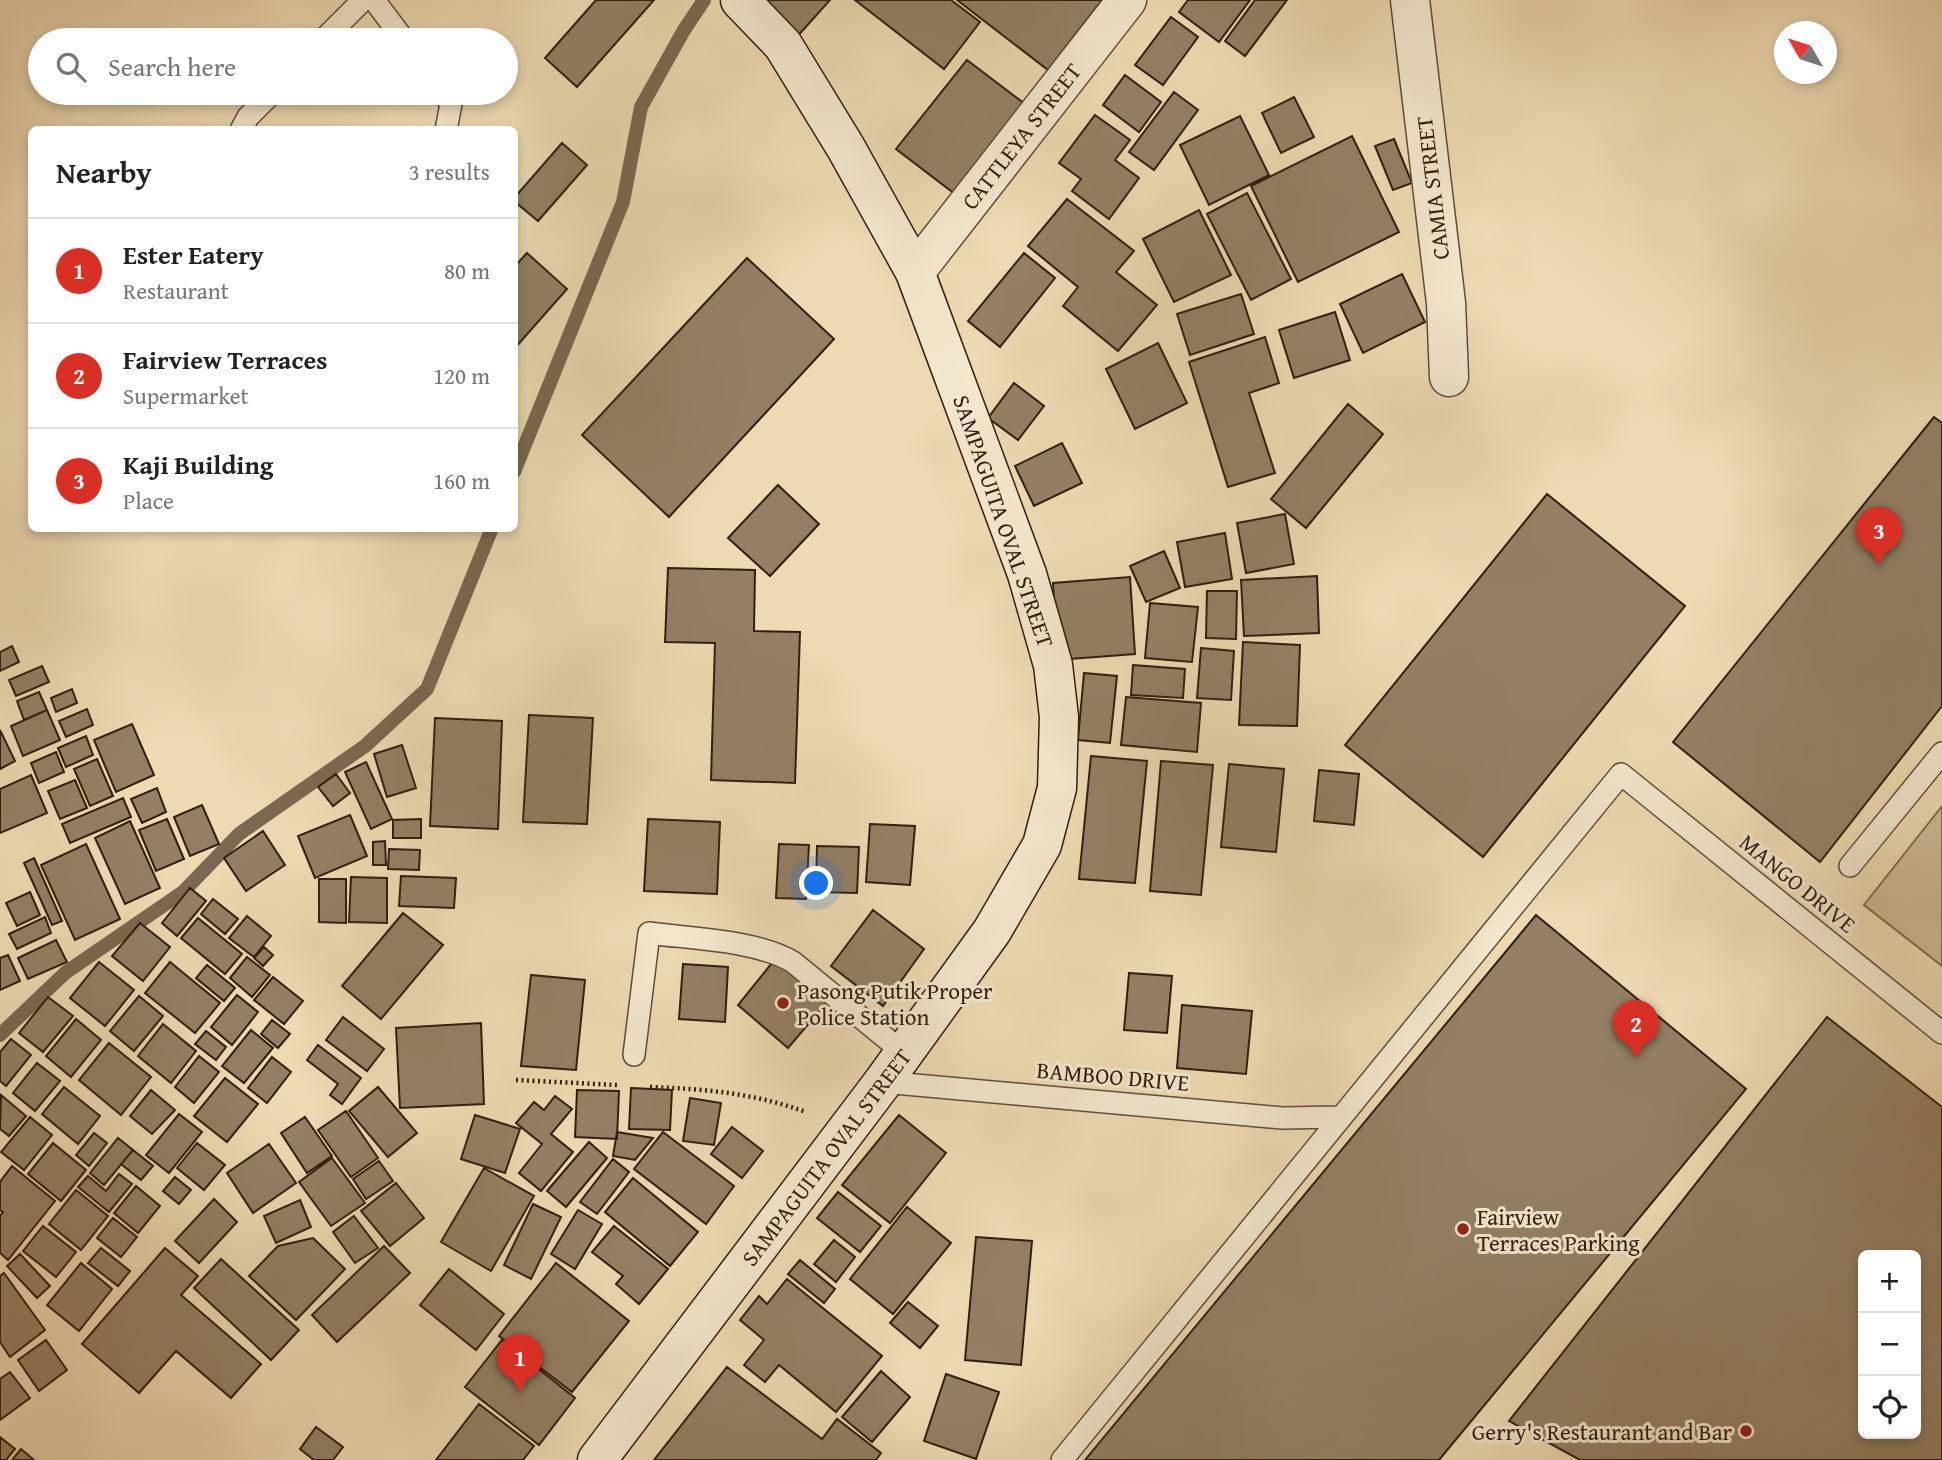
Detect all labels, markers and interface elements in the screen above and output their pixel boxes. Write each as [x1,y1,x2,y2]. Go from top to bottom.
north arrow [1774,21,1837,84]
search box [28,28,518,105]
text: Search here [108,47,236,86]
icon: search [52,48,90,86]
street label: CATTLEYA STREET [953,56,1089,216]
street label: CAMIA STREET [1407,114,1457,262]
text: Nearby [56,150,152,194]
text: 3 results [409,155,490,188]
text: Ester Eatery [123,235,264,274]
text: 1 [73,254,85,287]
text: 80 m [444,254,490,287]
text: Restaurant [123,274,229,307]
text: Fairview Terraces [123,340,327,379]
text: 2 [73,359,85,392]
text: 120 m [433,359,490,392]
text: Supermarket [123,379,249,412]
street label: SAMPAGUITA OVAL STREET [945,390,1063,652]
text: Kaji Building [123,445,273,484]
text: 3 [73,464,85,497]
text: 160 m [433,464,490,497]
text: Place [123,484,174,517]
pin: 3 [1856,507,1902,565]
street label: MANGO DRIVE [1733,826,1863,940]
your location [799,866,833,900]
place label: Pasong Putik Proper Police Station [797,974,993,1033]
marker: Pasong Putik Proper Police Station [775,995,791,1011]
pin: 2 [1613,1000,1659,1058]
street label: SAMPAGUITA OVAL STREET [733,1041,919,1273]
street label: BAMBOO DRIVE [1035,1053,1191,1099]
place label: Fairview Terraces Parking [1477,1200,1640,1259]
marker: Fairview Terraces Parking [1455,1221,1471,1237]
map controls [1858,1250,1921,1439]
button: + [1858,1250,1921,1313]
button: − [1858,1313,1921,1376]
pin: 1 [497,1334,543,1392]
button: locate [1858,1376,1921,1439]
place label: Gerry's Restaurant and Bar [1472,1415,1733,1448]
marker: Gerry's Restaurant and Bar [1738,1423,1754,1439]

